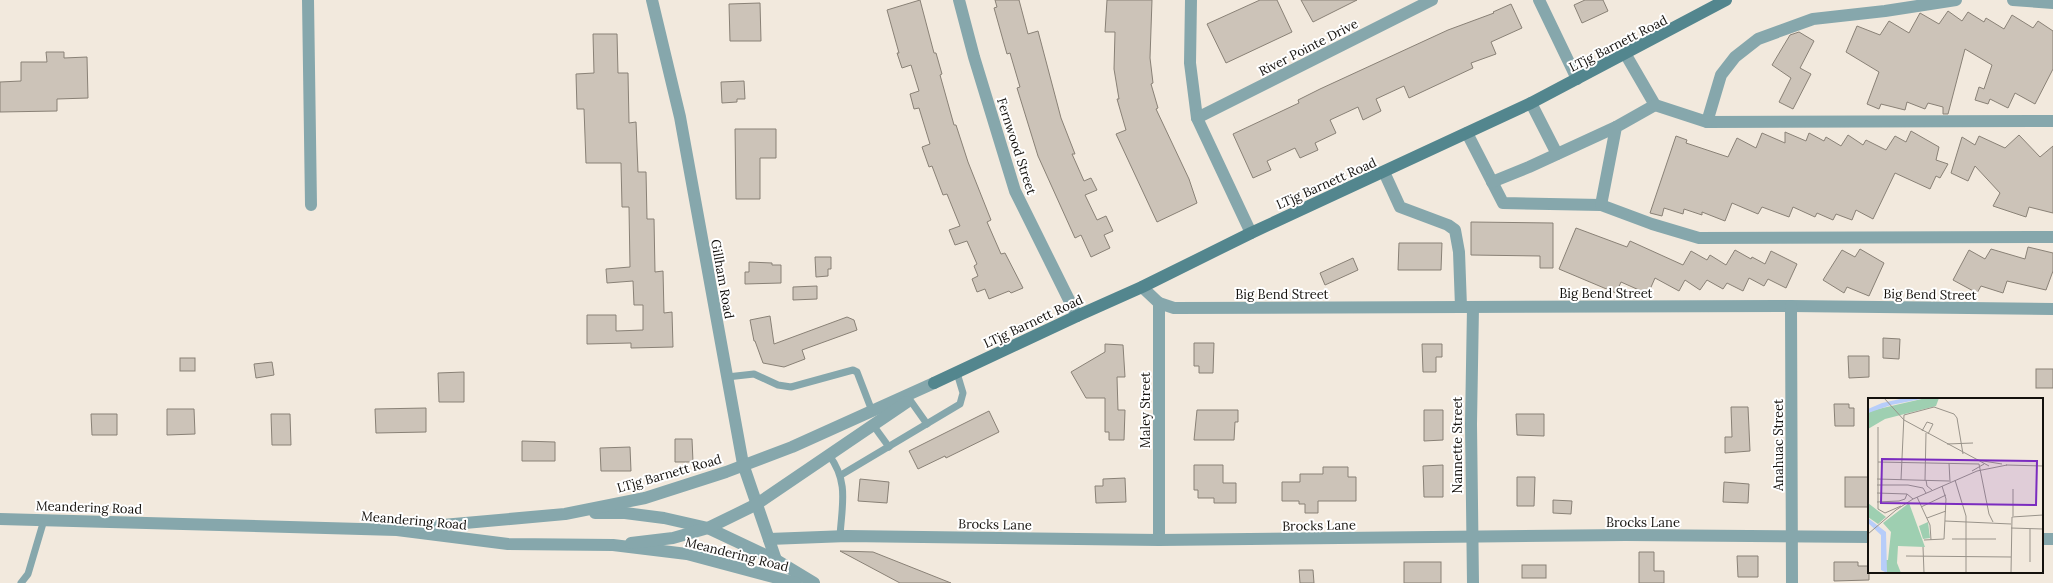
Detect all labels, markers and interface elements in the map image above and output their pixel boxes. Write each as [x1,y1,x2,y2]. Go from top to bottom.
street label: LTjg Barnett Road [1566,11,1670,76]
street label: River Pointe Drive [1256,15,1361,80]
street label: Fernwood Street [993,96,1040,197]
street label: LTjg Barnett Road [1273,154,1379,213]
street label: Gillham Road [707,238,738,320]
street label: Big Bend Street [1559,285,1653,302]
street label: Big Bend Street [1883,285,1977,304]
street label: Big Bend Street [1235,286,1329,303]
street label: LTjg Barnett Road [981,291,1086,352]
street label: Maley Street [1137,372,1154,448]
street label: Nannette Street [1449,397,1466,493]
inset map [1868,398,2043,573]
street label: Anahuac Street [1770,399,1787,492]
street label: LTjg Barnett Road [615,450,724,497]
street label: Meandering Road [36,497,143,518]
street label: Meandering Road [360,507,468,534]
street label: Brocks Lane [1606,514,1680,531]
street label: Brocks Lane [958,515,1032,534]
street label: Brocks Lane [1282,516,1356,535]
street label: Meandering Road [683,533,791,576]

